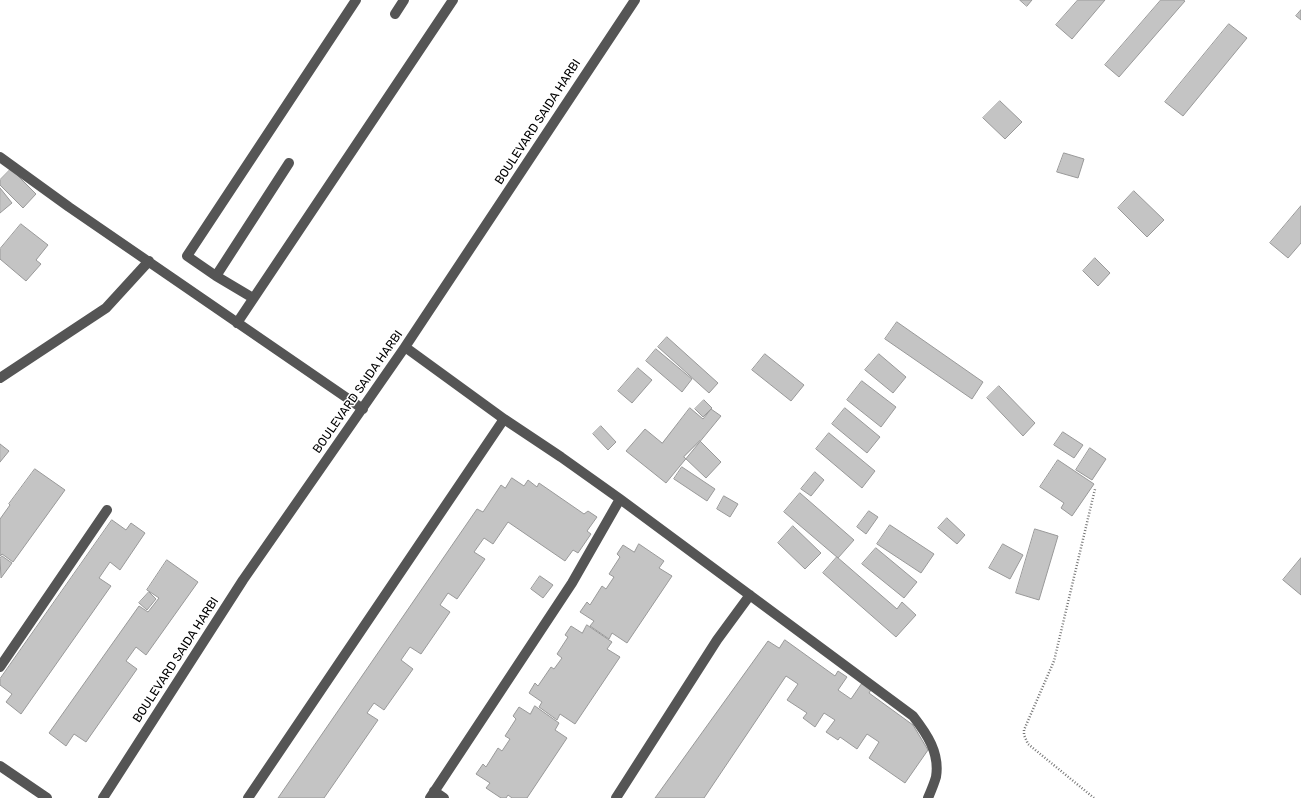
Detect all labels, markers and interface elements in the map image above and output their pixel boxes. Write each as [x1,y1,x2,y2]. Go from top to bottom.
street label: BOULEVARD SAIDA HARBI [492,57,584,187]
street label: BOULEVARD SAIDA HARBI [310,328,406,456]
street label: BOULEVARD SAIDA HARBI [130,595,222,725]

